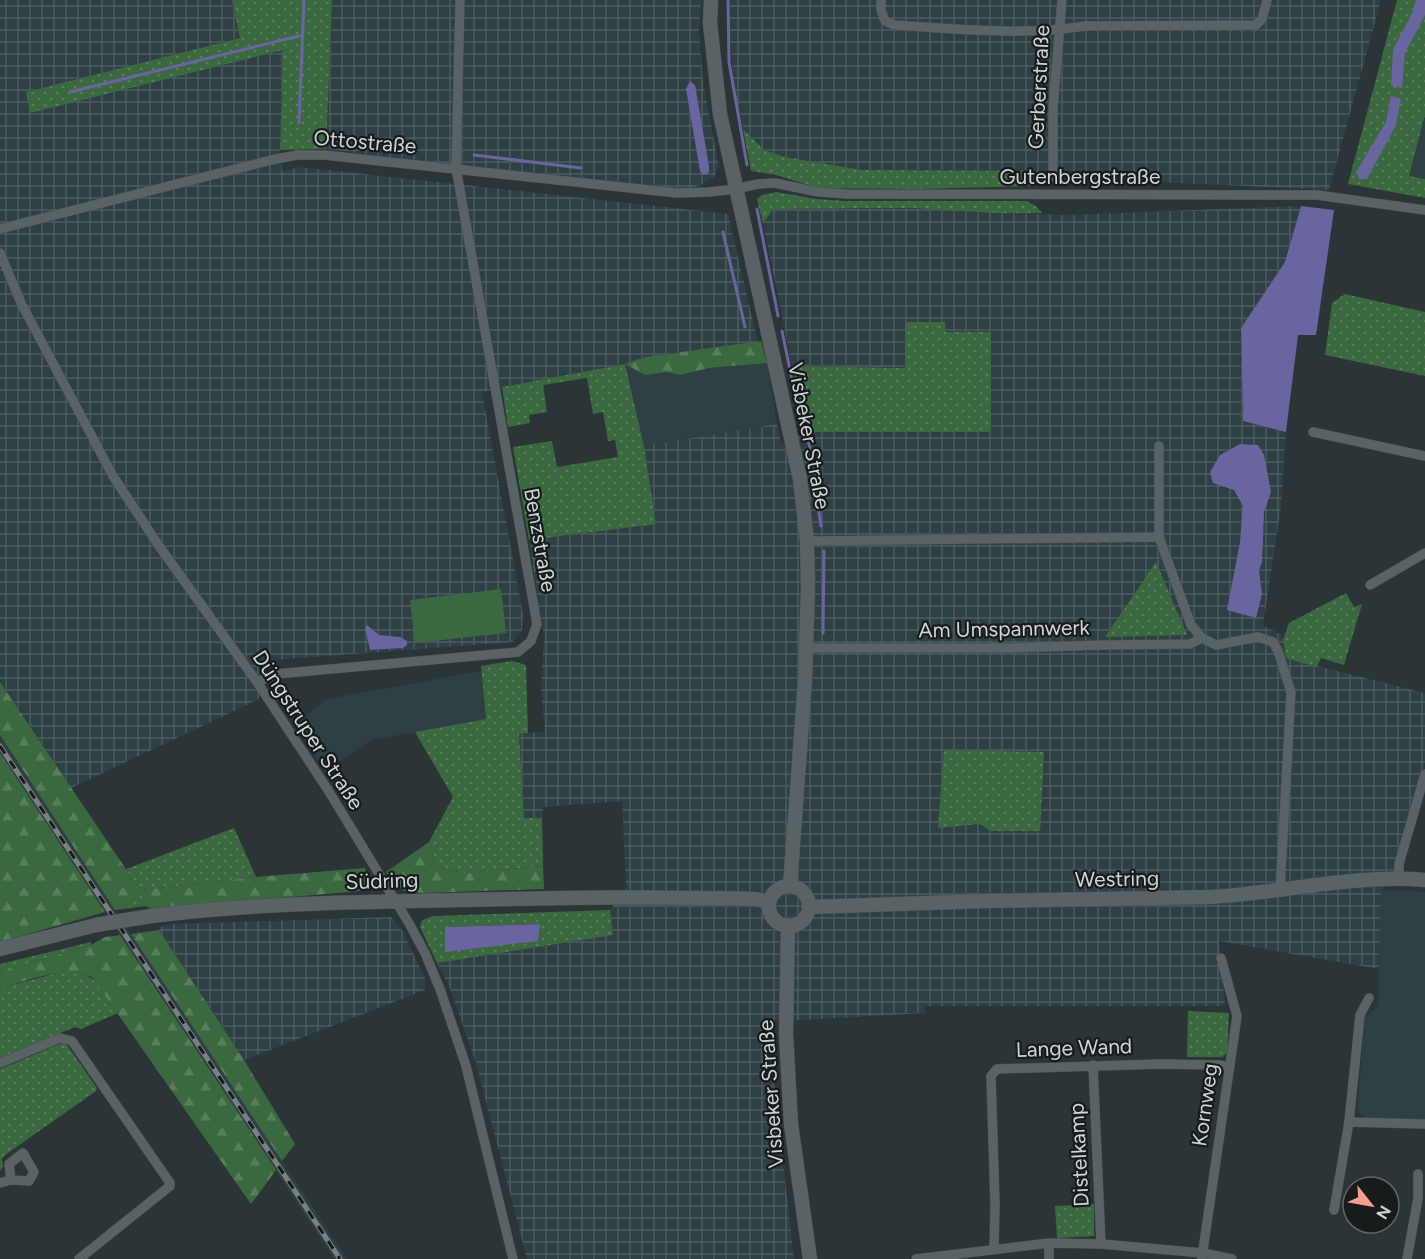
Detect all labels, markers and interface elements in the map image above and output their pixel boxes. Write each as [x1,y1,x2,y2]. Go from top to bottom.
street label: Gerberstraße [1023,24,1054,150]
street label: Ottostraße [313,125,418,158]
street label: Gutenbergstraße [1000,164,1160,189]
street label: Visbeker Straße [783,361,836,511]
street label: Benzstraße [519,486,562,594]
street label: Am Umspannwerk [918,614,1091,642]
street label: Düngstruper Straße [248,645,369,814]
street label: Westring [1075,865,1159,892]
street label: Südring [345,867,419,894]
street label: Visbeker Straße [753,1019,788,1169]
street label: Lange Wand [1015,1033,1133,1062]
street label: Kornweg [1186,1062,1223,1148]
street label: Distelkamp [1063,1102,1094,1208]
north arrow [1341,1175,1401,1235]
text: N [1372,1202,1395,1223]

